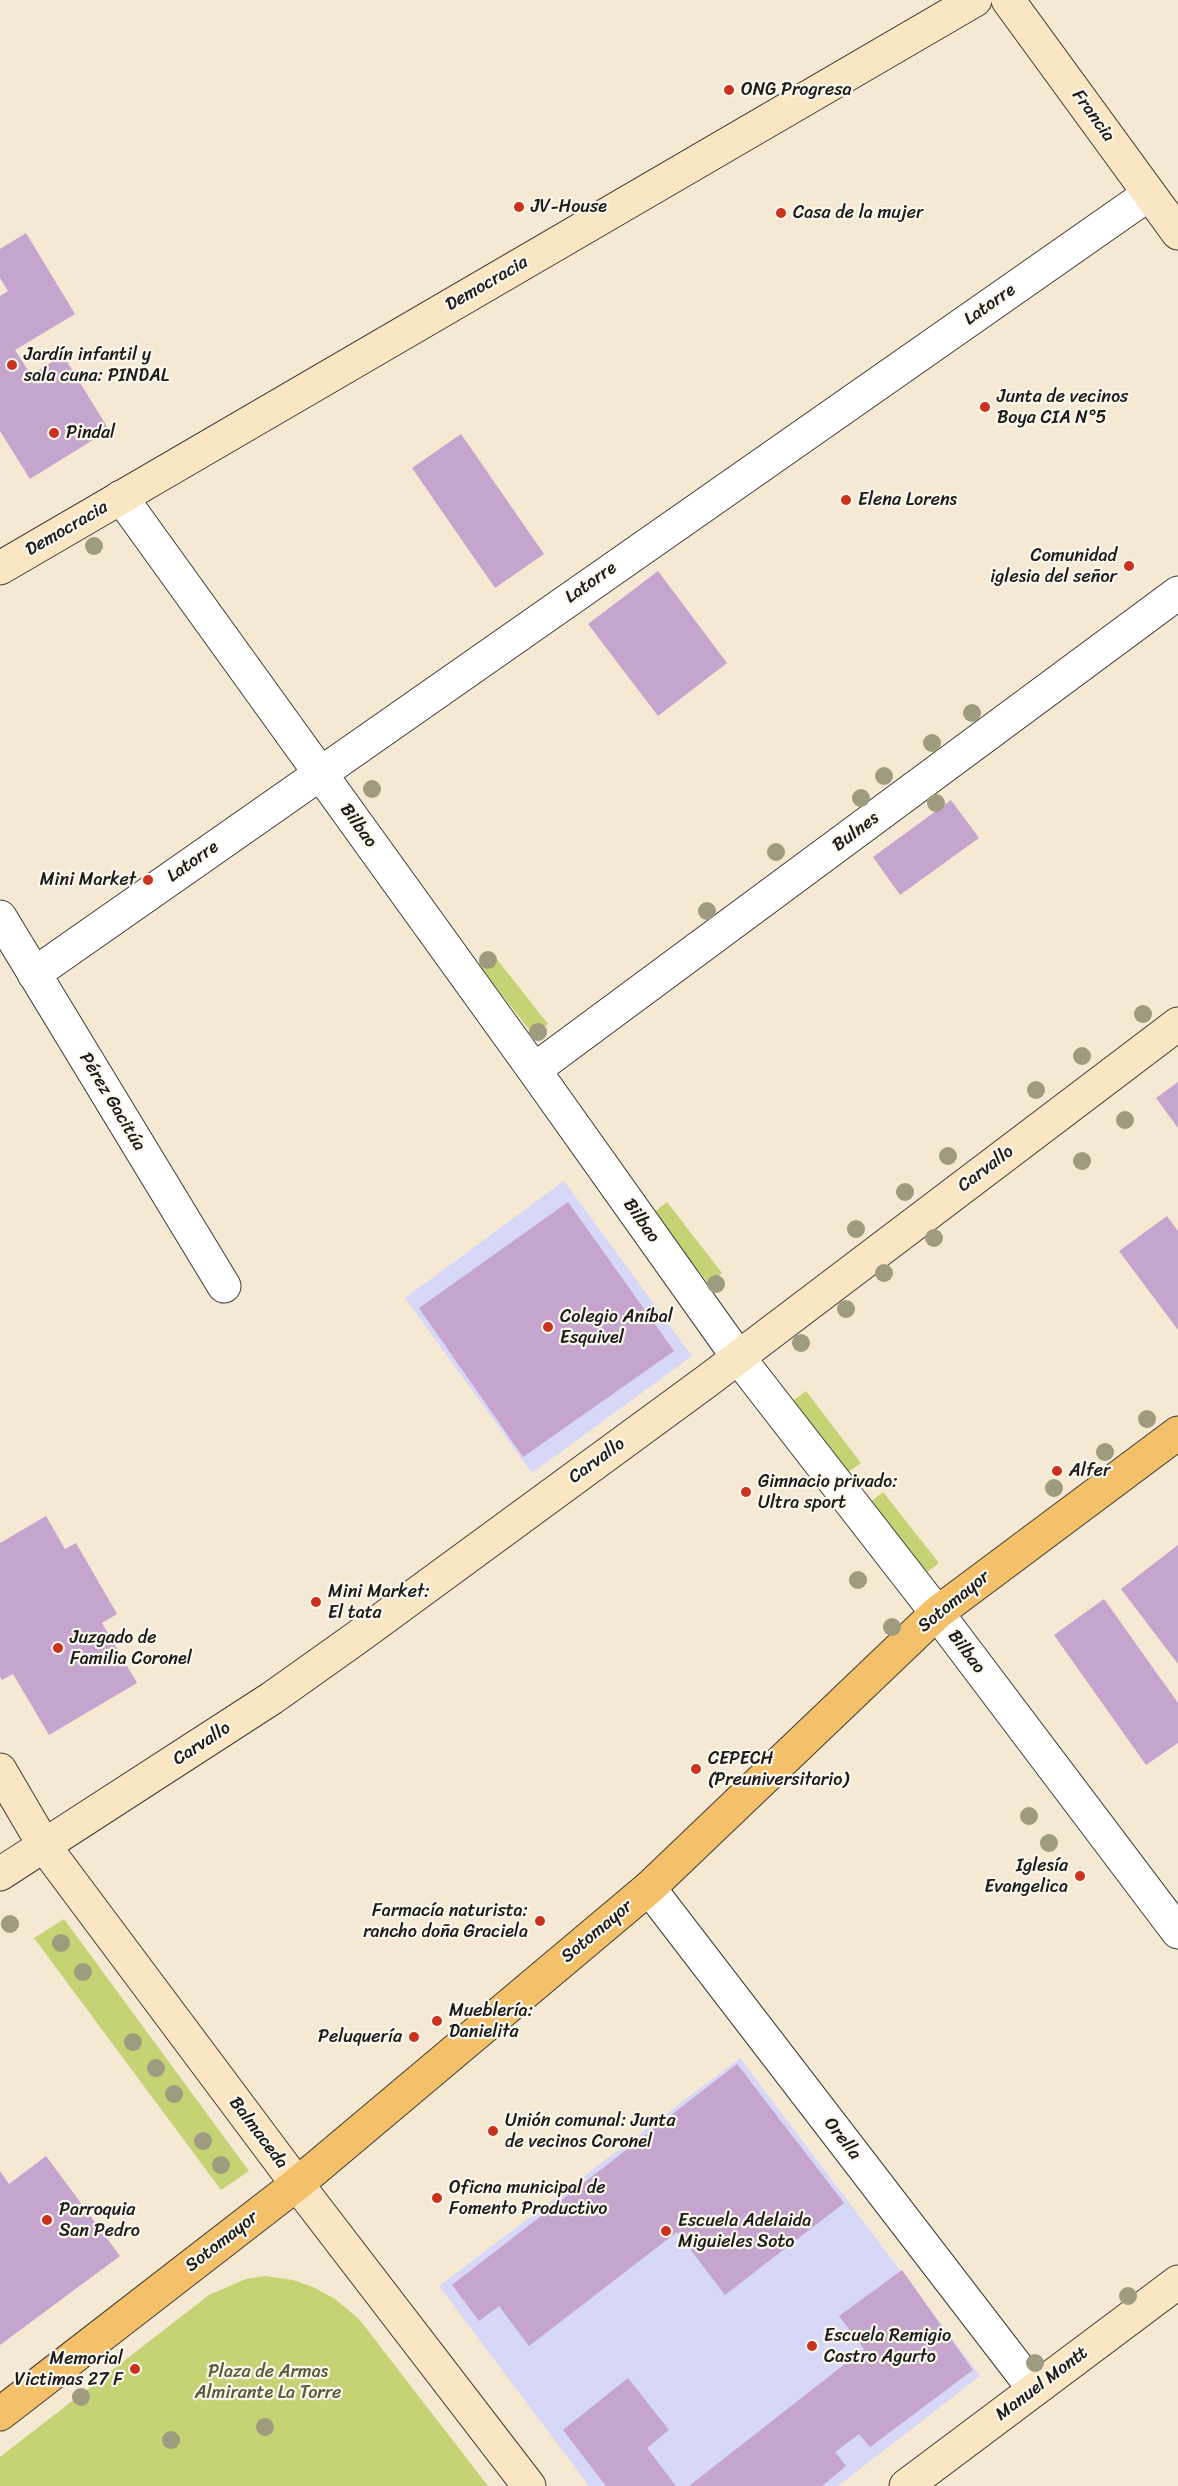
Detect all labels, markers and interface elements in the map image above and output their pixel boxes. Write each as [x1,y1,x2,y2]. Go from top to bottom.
place label: ONG Progresa [741,79,852,101]
marker: ONG Progresa [722,83,736,97]
street label: Francia [1067,86,1119,146]
place label: JV-House [531,196,607,218]
marker: JV-House [512,200,526,214]
place label: Casa de la mujer [793,202,923,224]
marker: Casa de la mujer [774,206,788,220]
street label: Democracia [442,252,532,316]
street label: Latorre [960,280,1020,330]
place label: Jardín infantil y sala cuna: PINDAL [24,344,169,386]
marker: Jardín infantil y sala cuna: PINDAL [5,358,19,372]
place label: Junta de vecinos Boya CIA N°5 [997,386,1128,428]
marker: Junta de vecinos Boya CIA N°5 [978,400,992,414]
place label: Pindal [66,422,115,444]
marker: Pindal [47,426,61,440]
place label: Elena Lorens [858,489,957,511]
marker: Elena Lorens [839,493,853,507]
street label: Democracia [22,497,112,561]
place label: Comunidad iglesia del señor [990,545,1117,588]
street label: Latorre [561,558,621,608]
marker: Comunidad iglesia del señor [1122,559,1136,573]
street label: Bilbao [335,800,381,852]
street label: Bulnes [829,808,883,856]
street label: Latorre [163,837,223,887]
place label: Mini Market [40,869,136,891]
marker: Mini Market [141,873,155,887]
street label: Pérez Gacitúa [74,1049,150,1155]
street label: Carvallo [954,1141,1018,1197]
street label: Bilbao [618,1195,664,1247]
place label: Colegio Aníbal Esquivel [560,1306,673,1348]
marker: Colegio Aníbal Esquivel [541,1320,555,1334]
street label: Carvallo [565,1433,629,1489]
place label: Alfer [1069,1460,1110,1482]
marker: Alfer [1050,1464,1064,1478]
place label: Gimnacio privado: Ultra sport [758,1471,898,1514]
marker: Gimnacio privado: Ultra sport [739,1485,753,1499]
street label: Sotomayor [914,1567,994,1637]
place label: Mini Market: El tata [328,1581,430,1624]
marker: Mini Market: El tata [309,1595,323,1609]
street label: Bilbao [943,1626,989,1678]
place label: Juzgado de Familia Coronel [70,1627,192,1670]
marker: Juzgado de Familia Coronel [51,1641,65,1655]
street label: Carvallo [169,1717,235,1771]
place label: CEPECH (Preuniversitario) [708,1748,849,1790]
marker: CEPECH (Preuniversitario) [689,1762,703,1776]
place label: Iglesía Evangelica [984,1855,1068,1898]
marker: Iglesía Evangelica [1073,1869,1087,1883]
street label: Sotomayor [557,1896,637,1968]
place label: Farmacía naturista: rancho doña Graciela [363,1900,528,1942]
marker: Farmacía naturista: rancho doña Graciela [533,1914,547,1928]
place label: Mueblería: Danielita [449,2000,533,2042]
marker: Mueblería: Danielita [430,2014,444,2028]
place label: Peluquería [318,2026,402,2048]
marker: Peluquería [407,2030,421,2044]
street label: Balmaceda [224,2093,292,2173]
place label: Unión comunal: Junta de vecinos Coronel [505,2110,675,2152]
street label: Orella [819,2114,865,2164]
marker: Unión comunal: Junta de vecinos Coronel [486,2124,500,2138]
place label: Oficna municipal de Fomento Productivo [449,2177,607,2220]
marker: Oficna municipal de Fomento Productivo [430,2191,444,2205]
place label: Parroquia San Pedro [59,2199,140,2242]
street label: Sotomayor [181,2207,263,2277]
place label: Escuela Adelaida Miguieles Soto [678,2210,811,2252]
marker: Parroquia San Pedro [40,2213,54,2227]
marker: Escuela Adelaida Miguieles Soto [659,2224,673,2238]
place label: Escuela Remigio Castro Agurto [824,2325,951,2368]
marker: Escuela Remigio Castro Agurto [805,2339,819,2353]
street label: Manuel Montt [992,2342,1092,2426]
place label: Memorial Victimas 27 F [15,2348,123,2390]
park label: Plaza de Armas Almirante La Torre [195,2361,341,2404]
marker: Memorial Victimas 27 F [128,2362,142,2376]

